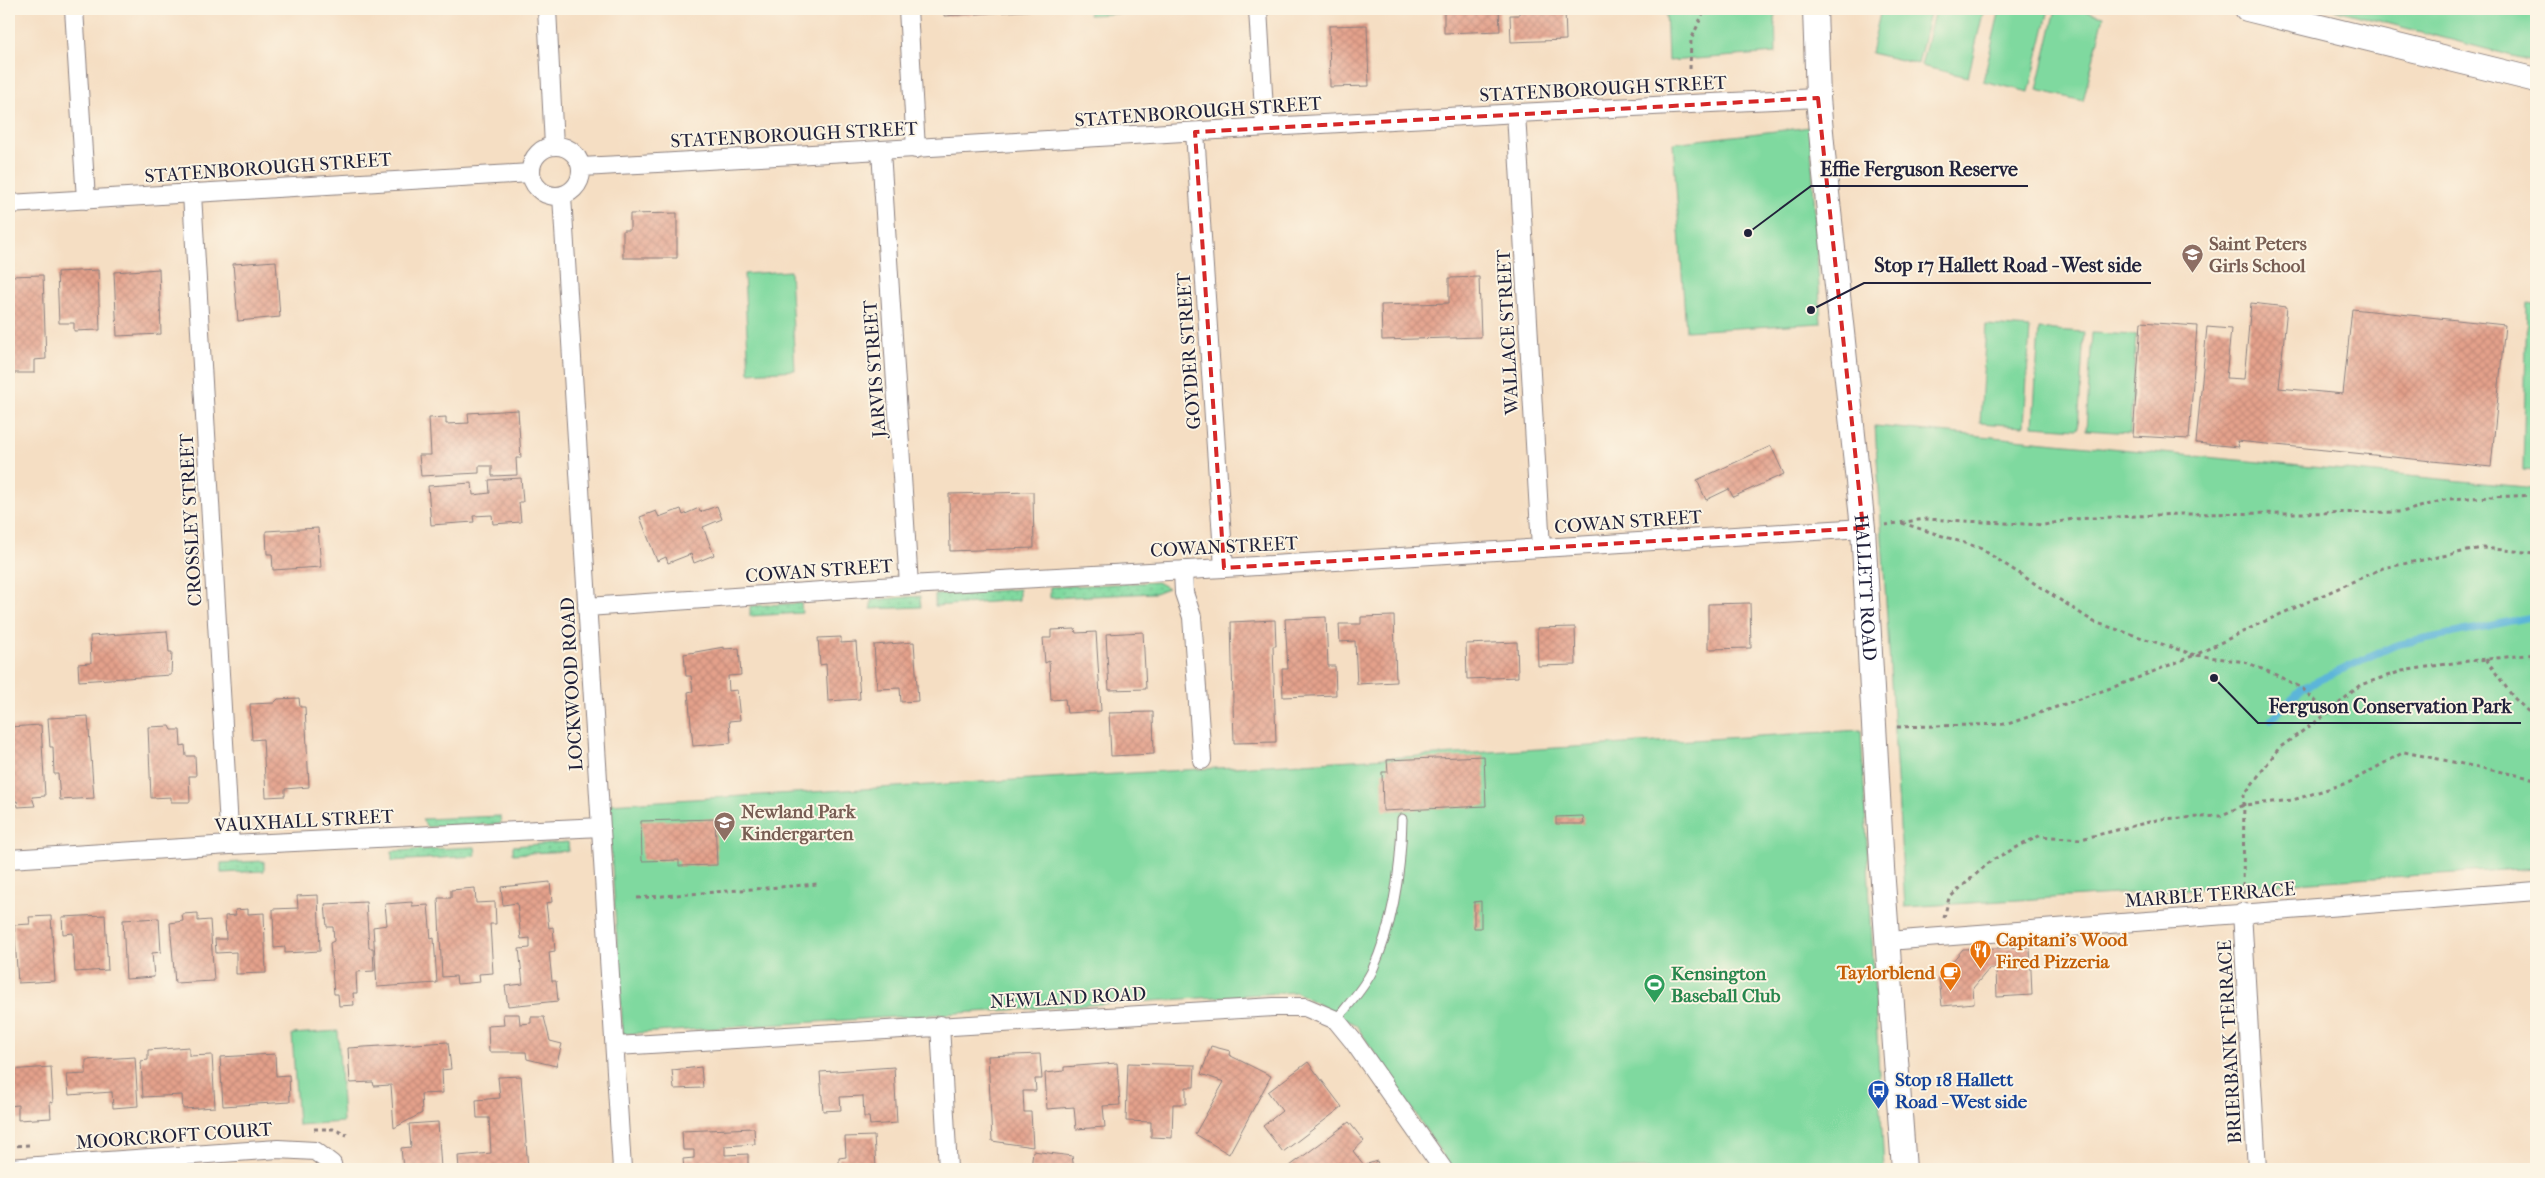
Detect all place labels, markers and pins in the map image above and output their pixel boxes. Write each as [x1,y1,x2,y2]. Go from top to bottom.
callout: Effie Ferguson Reserve [1811,151,2028,186]
place label: Saint Peters Girls School [2209,233,2307,277]
school or university icon: Saint Peters Girls School [2181,242,2205,273]
callout: Stop 17 Hallett Road - West side [1864,248,2151,283]
callout: Ferguson Conservation Park [2258,688,2521,723]
place label: Newland Park Kindergarten [741,801,857,845]
school or university icon: Newland Park Kindergarten [713,810,737,841]
place label: Capitani's Wood Fired Pizzeria [1995,929,2128,973]
restaurant icon: Capitani's Wood Fired Pizzeria [1968,938,1992,969]
cafe icon: Taylorblend [1939,960,1963,991]
place label: Taylorblend [1836,962,1936,984]
place label: Kensington Baseball Club [1671,963,1780,1007]
sports icon: Kensington Baseball Club [1643,972,1667,1003]
place label: Stop 18 Hallett Road - West side [1895,1069,2028,1113]
bus stop icon: Stop 18 Hallett Road - West side [1867,1078,1891,1109]

